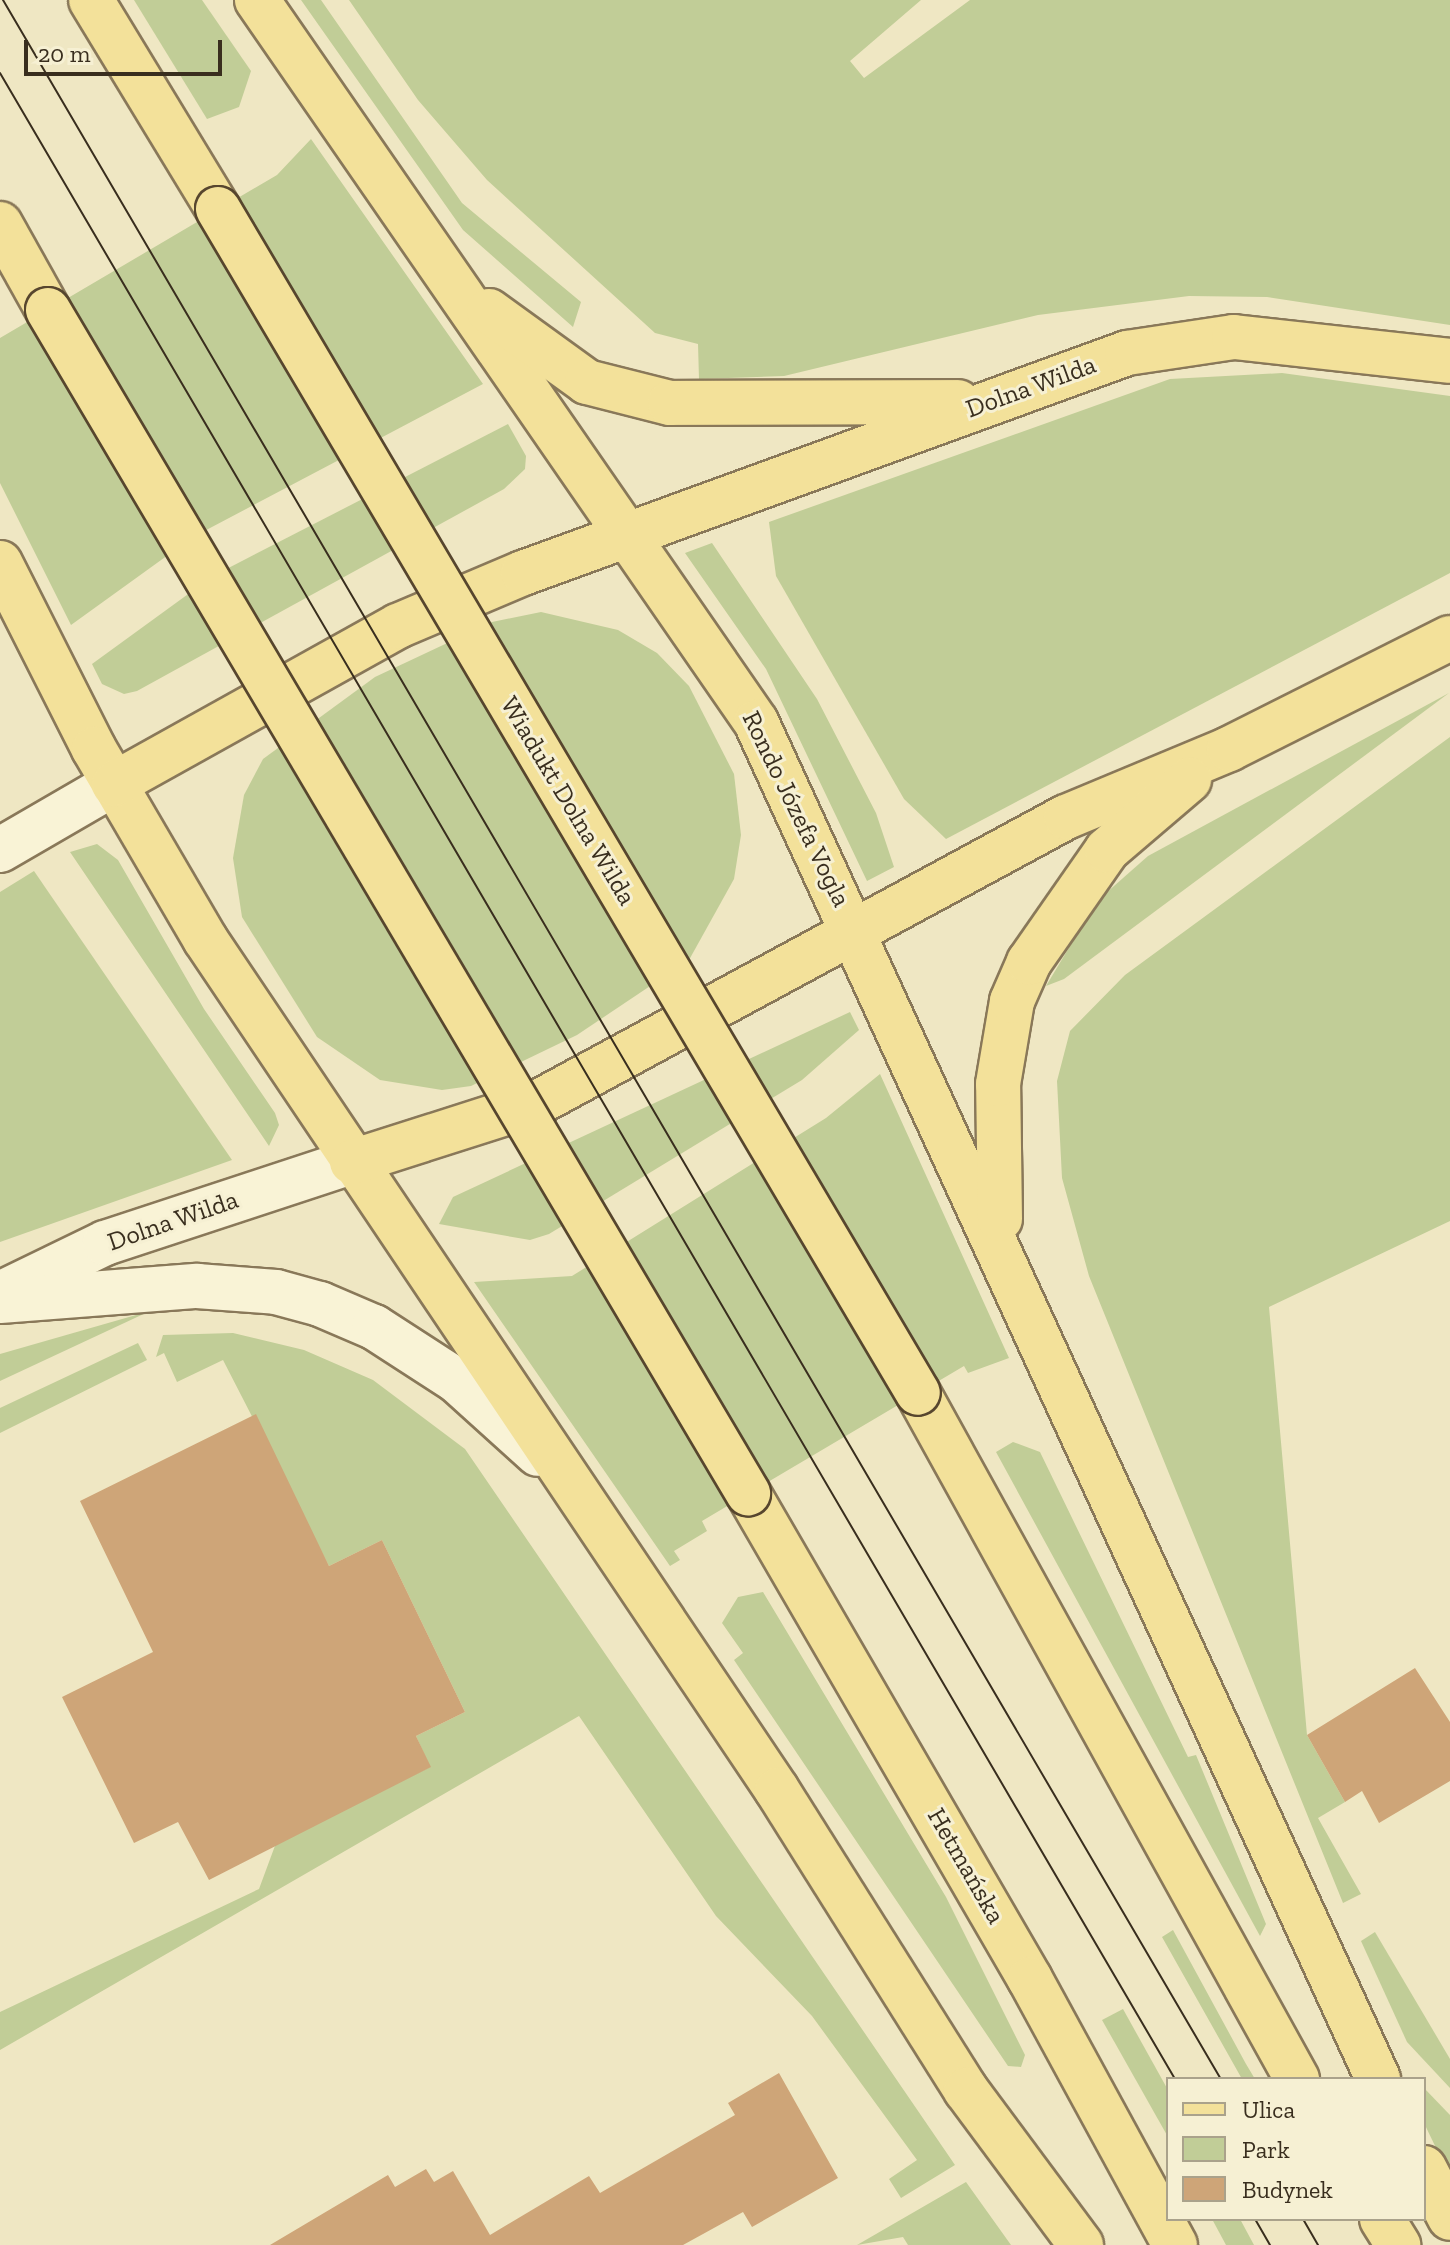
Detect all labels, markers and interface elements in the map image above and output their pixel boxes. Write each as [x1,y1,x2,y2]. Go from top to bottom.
scale bar [28,24,226,74]
text: 20 m [38,39,90,68]
street label: Dolna Wilda [961,349,1101,425]
street label: Wiadukt Dolna Wilda [493,691,643,911]
street label: Rondo Józefa Vogla [735,705,857,913]
street label: Dolna Wilda [103,1184,243,1258]
street label: Hetmańska [920,1803,1012,1929]
legend [1166,2077,1426,2221]
text: Ulica [1242,2095,1295,2124]
text: Park [1242,2135,1290,2164]
text: Budynek [1242,2175,1333,2204]

